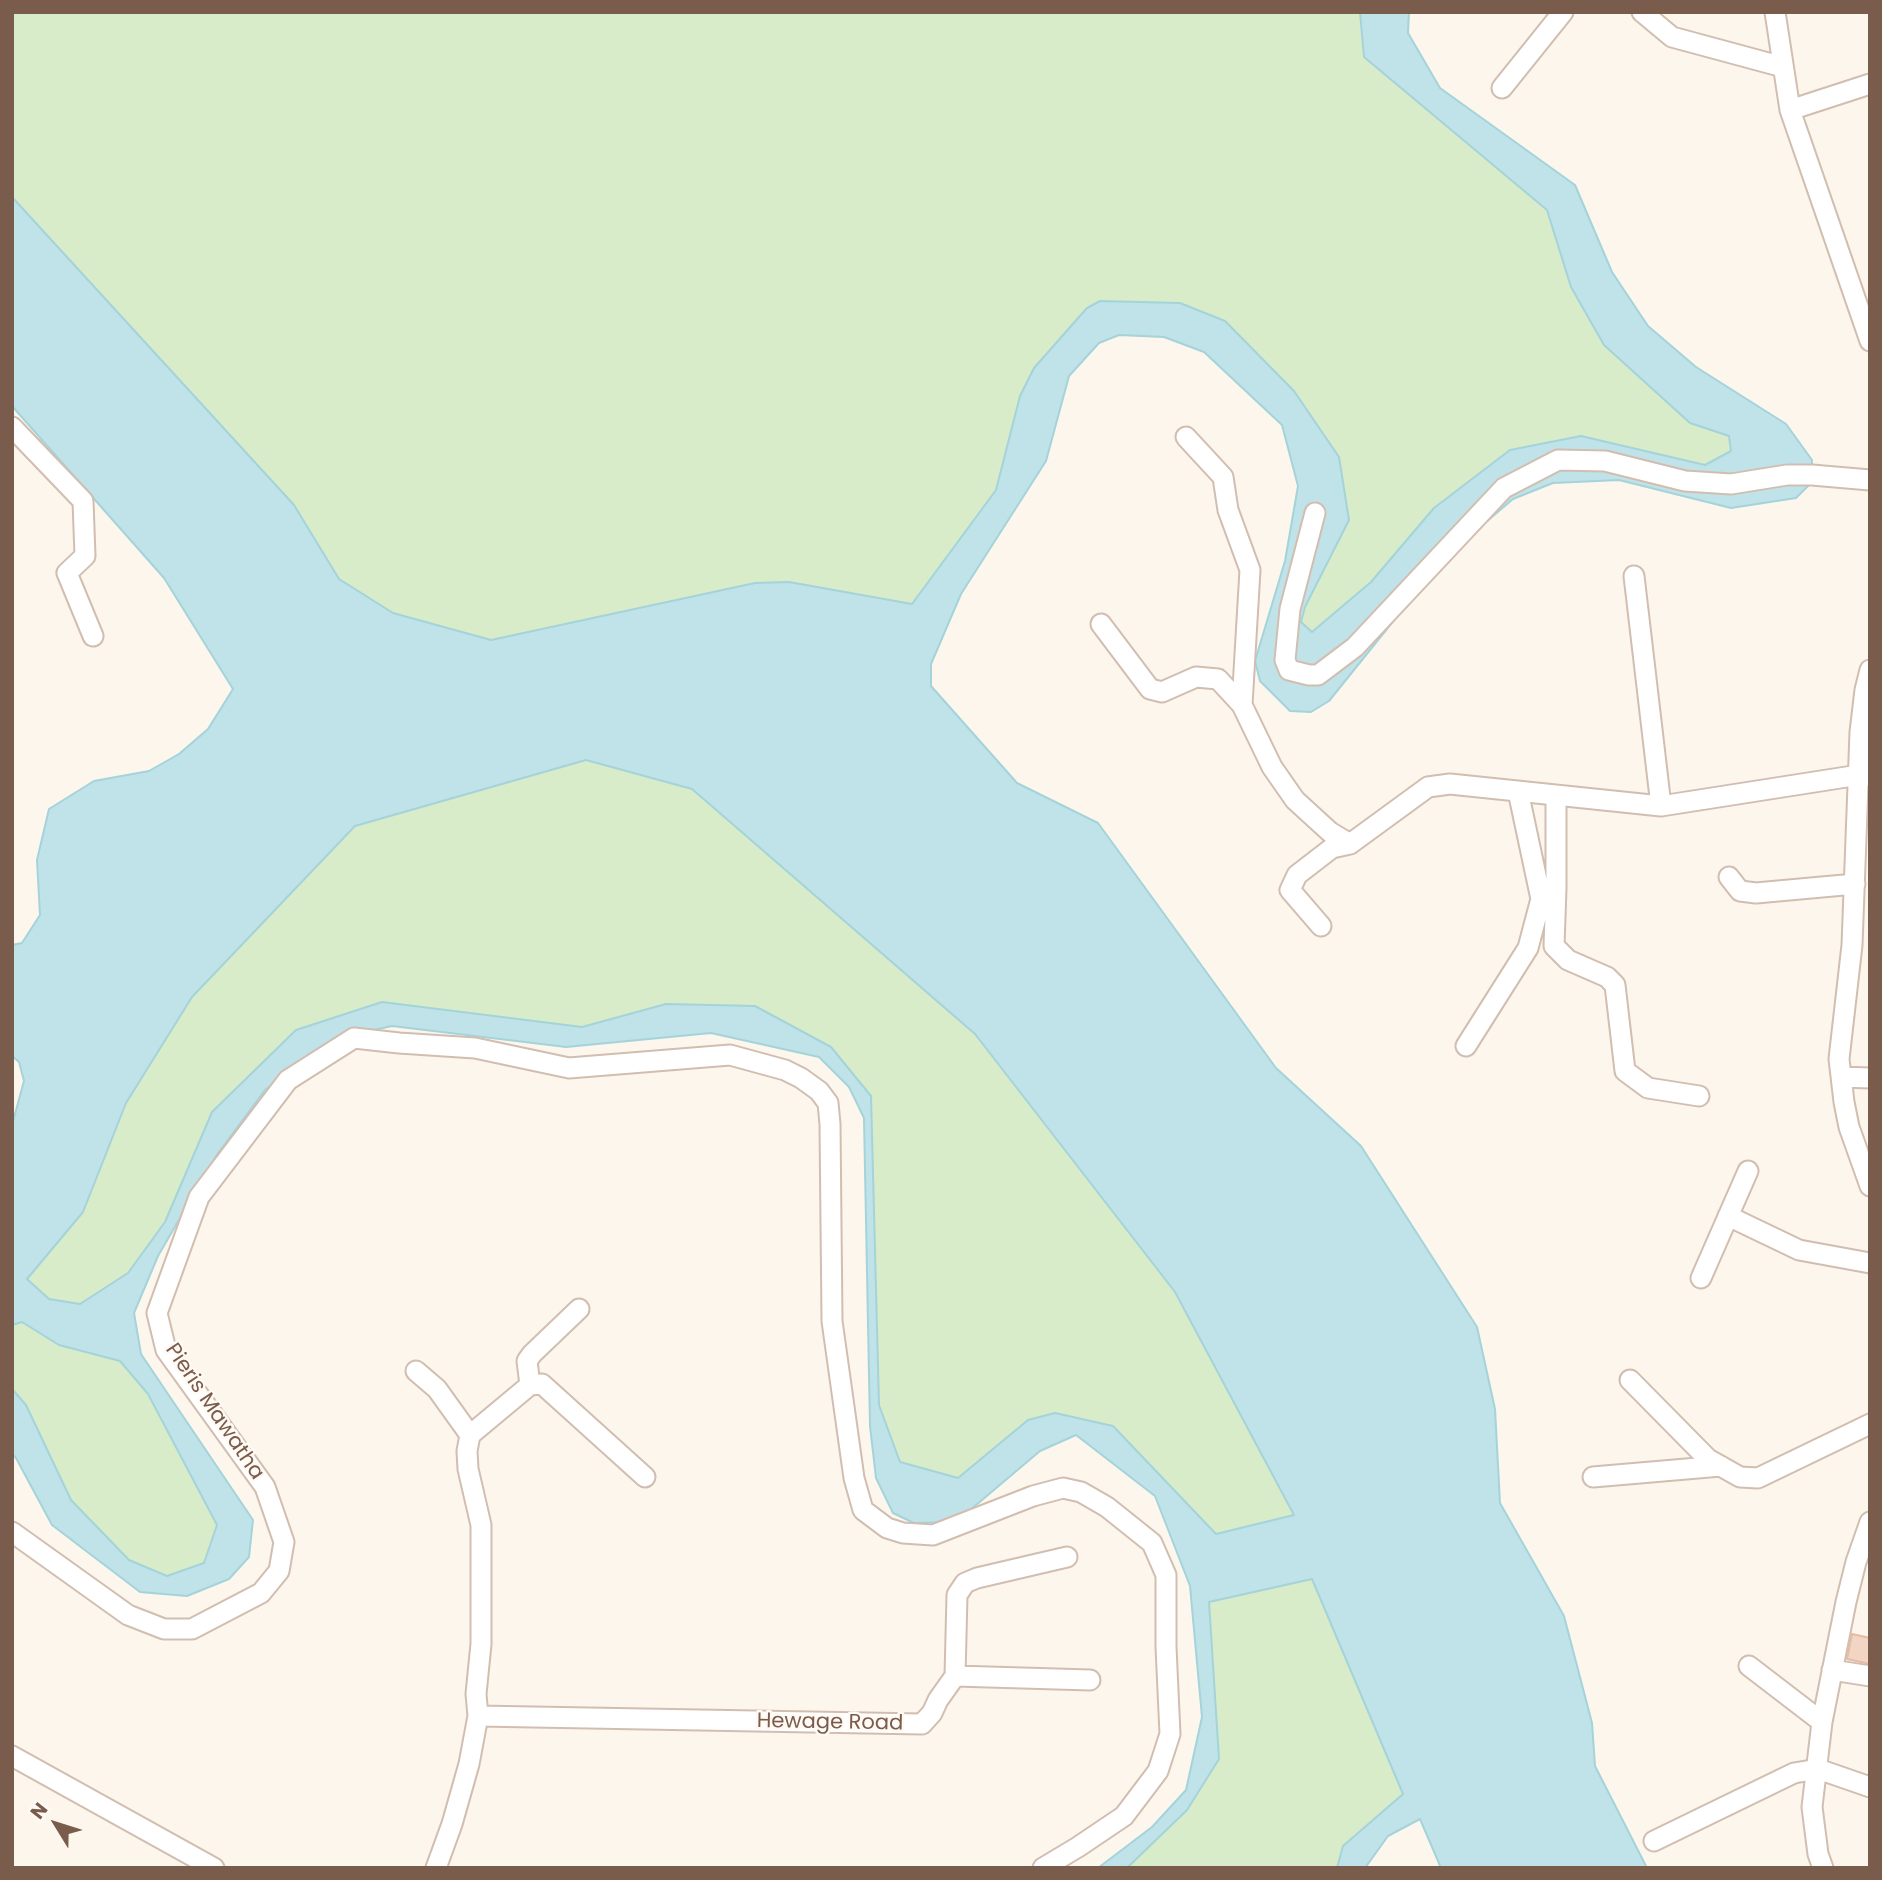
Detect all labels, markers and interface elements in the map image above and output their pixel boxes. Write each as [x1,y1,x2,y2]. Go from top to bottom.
street label: Pieris Mawatha [159,1339,269,1485]
street label: Hewage Road [757,1709,903,1737]
north arrow [21,1789,91,1859]
text: N [24,1797,54,1825]

